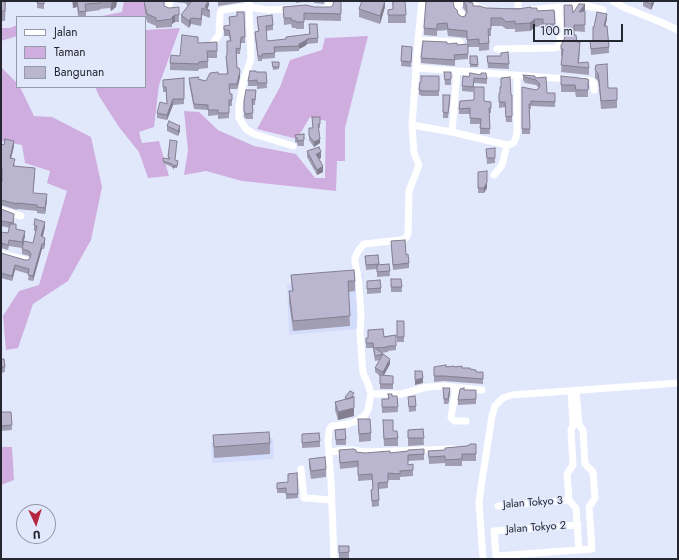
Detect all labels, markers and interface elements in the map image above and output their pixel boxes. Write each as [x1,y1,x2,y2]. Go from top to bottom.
legend [16,16,146,88]
scale bar [535,16,625,42]
text: 100 m [540,22,573,40]
text: Jalan [54,23,77,41]
text: Taman [54,43,86,61]
text: Bangunan [54,63,104,81]
street label: Jalan Tokyo 3 [503,494,563,512]
north arrow [16,504,56,544]
street label: Jalan Tokyo 2 [506,519,566,537]
text: U [32,527,41,543]

